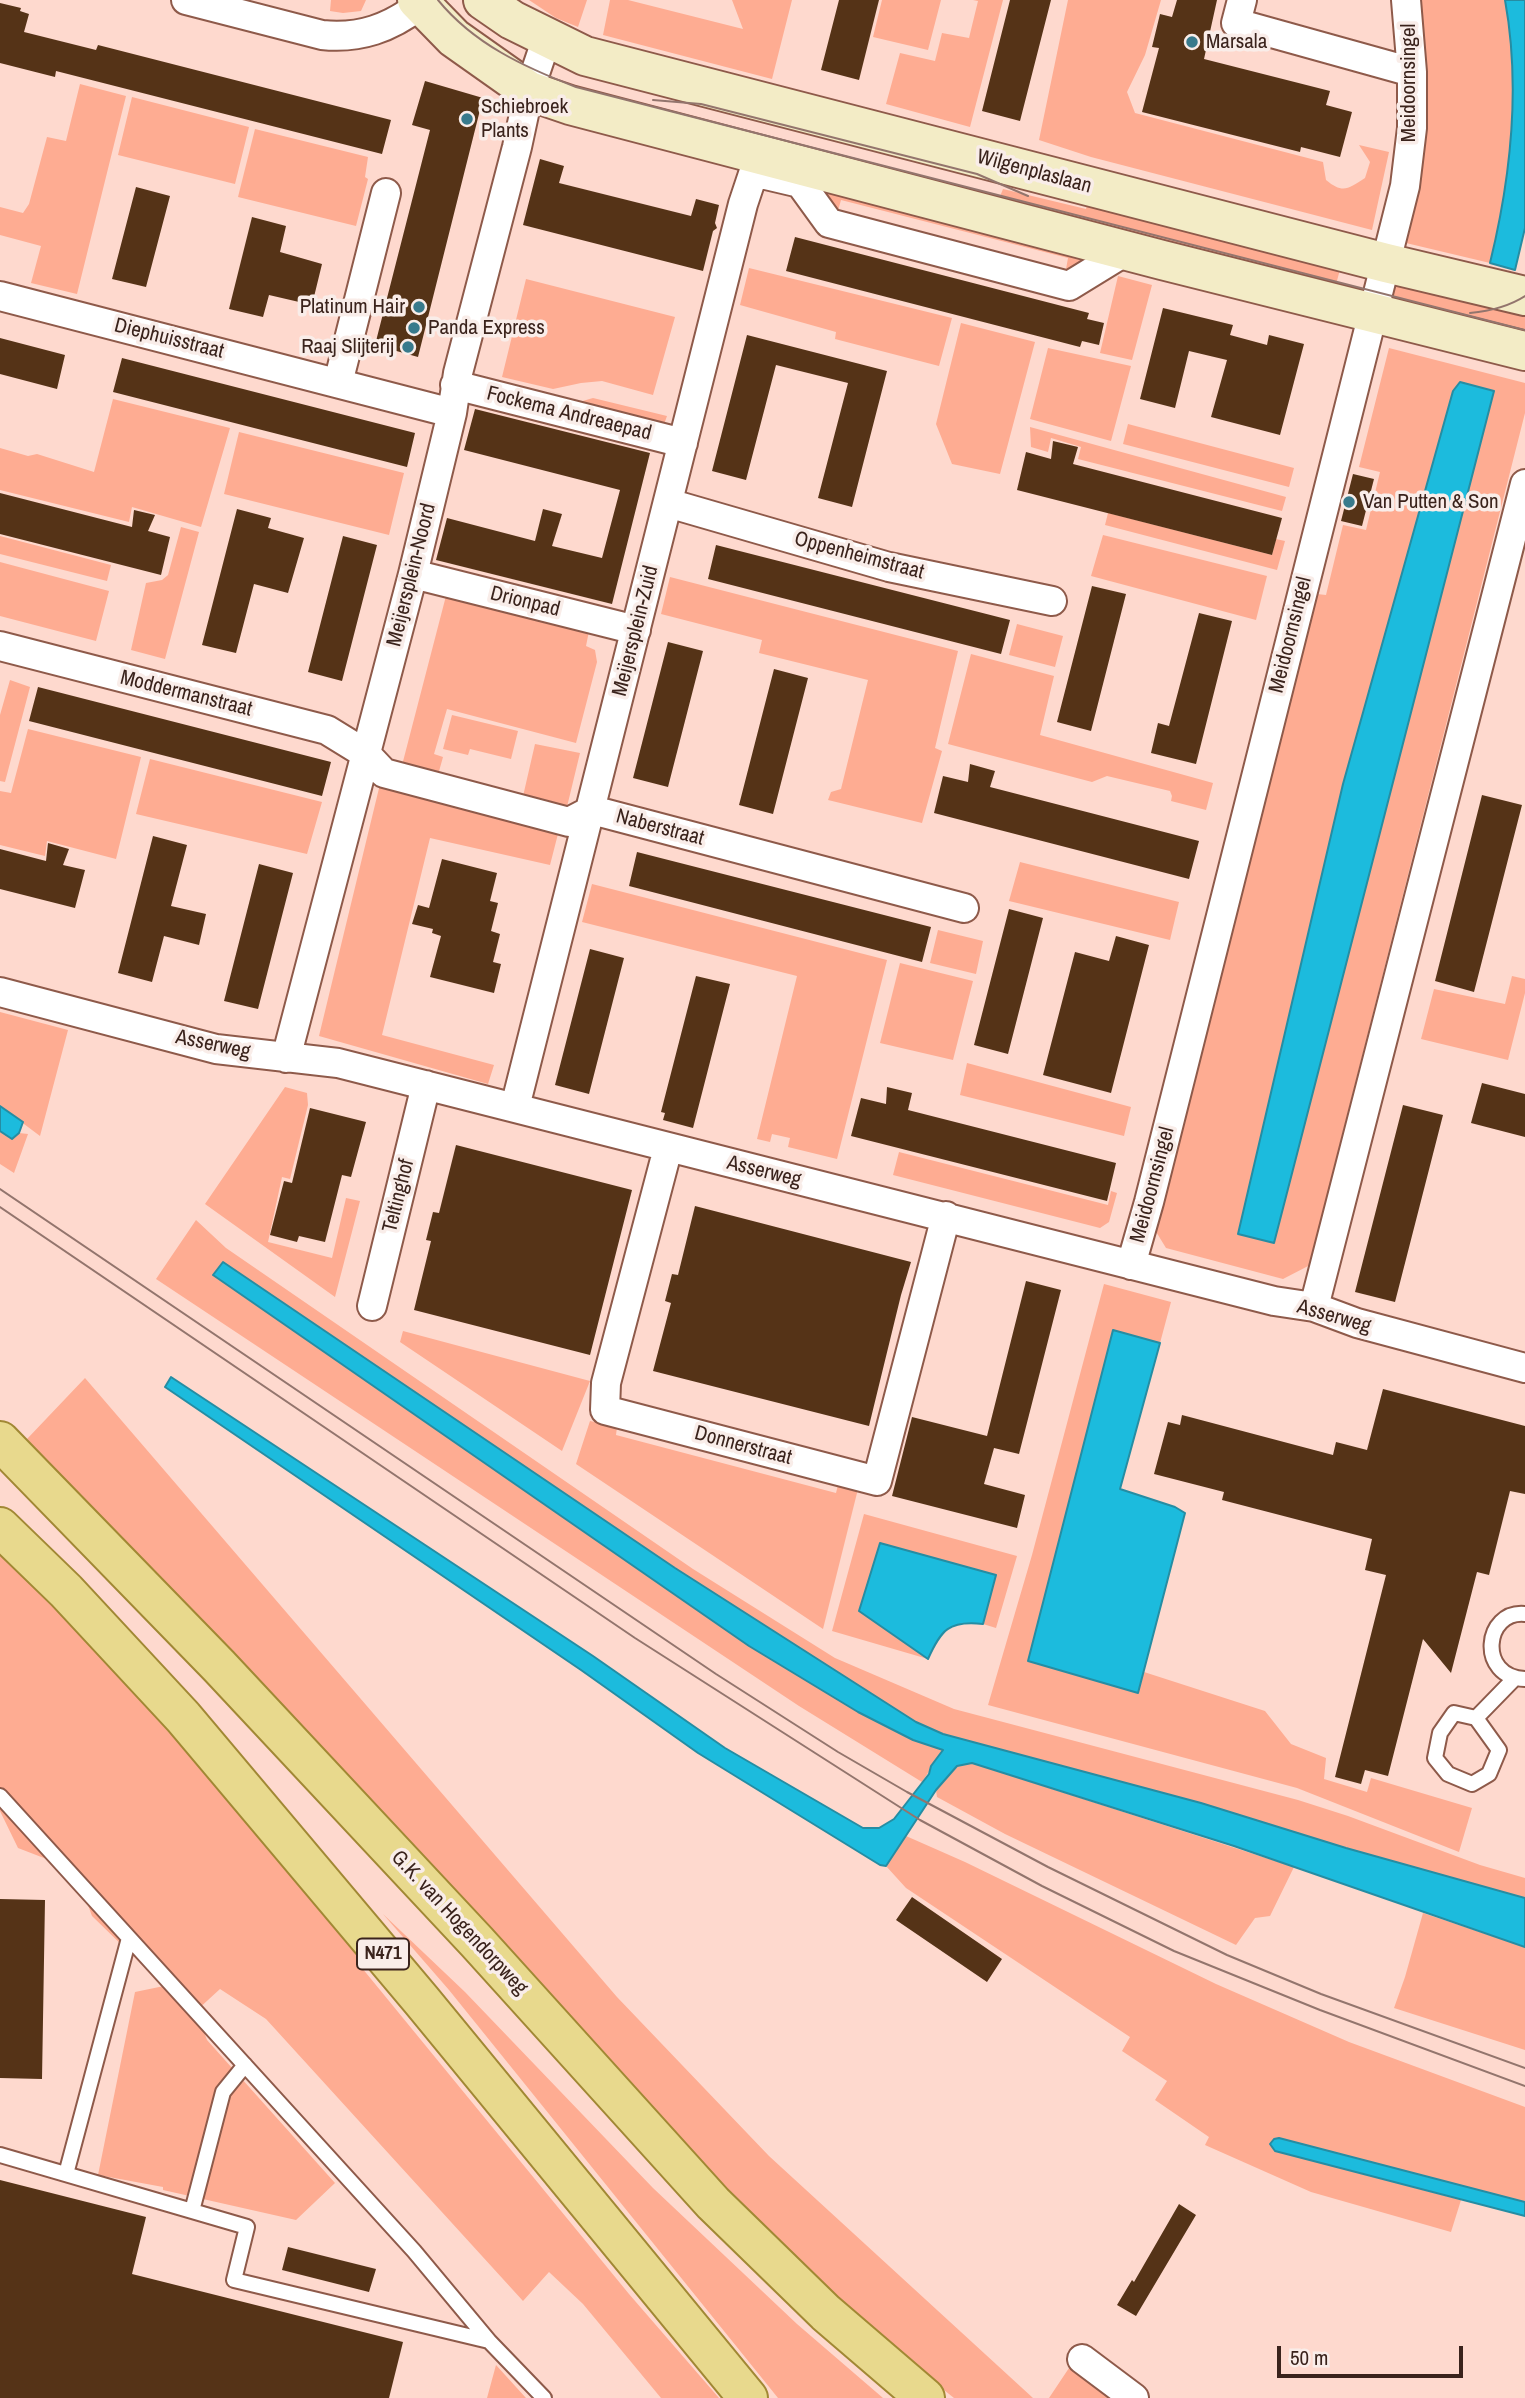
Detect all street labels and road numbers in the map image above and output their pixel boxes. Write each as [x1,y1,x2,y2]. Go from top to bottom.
street label: Meidoornsingel [1396,24,1422,142]
street label: Wilgenplaslaan [974,145,1094,199]
street label: Diephuisstraat [112,313,226,365]
street label: Fockema Andreaepad [484,381,654,447]
street label: Meijersplein-Noord [382,501,442,649]
street label: Oppenheimstraat [791,527,927,585]
street label: Meijersplein-Zuid [608,563,664,699]
street label: Meidoornsingel [1264,574,1318,696]
street label: Drionpad [488,581,562,623]
street label: Moddermanstraat [117,665,255,723]
street label: Naberstraat [613,804,707,852]
street label: Asserweg [173,1025,253,1065]
street label: Meidoornsingel [1125,1124,1181,1246]
street label: Asserweg [724,1151,804,1193]
street label: Teltinghof [378,1157,420,1235]
street label: Asserweg [1294,1294,1374,1340]
street label: Donnerstraat [692,1421,794,1471]
street label: G.K. van Hogendorpweg [385,1845,533,2001]
road number: N471 [357,1938,409,1970]

